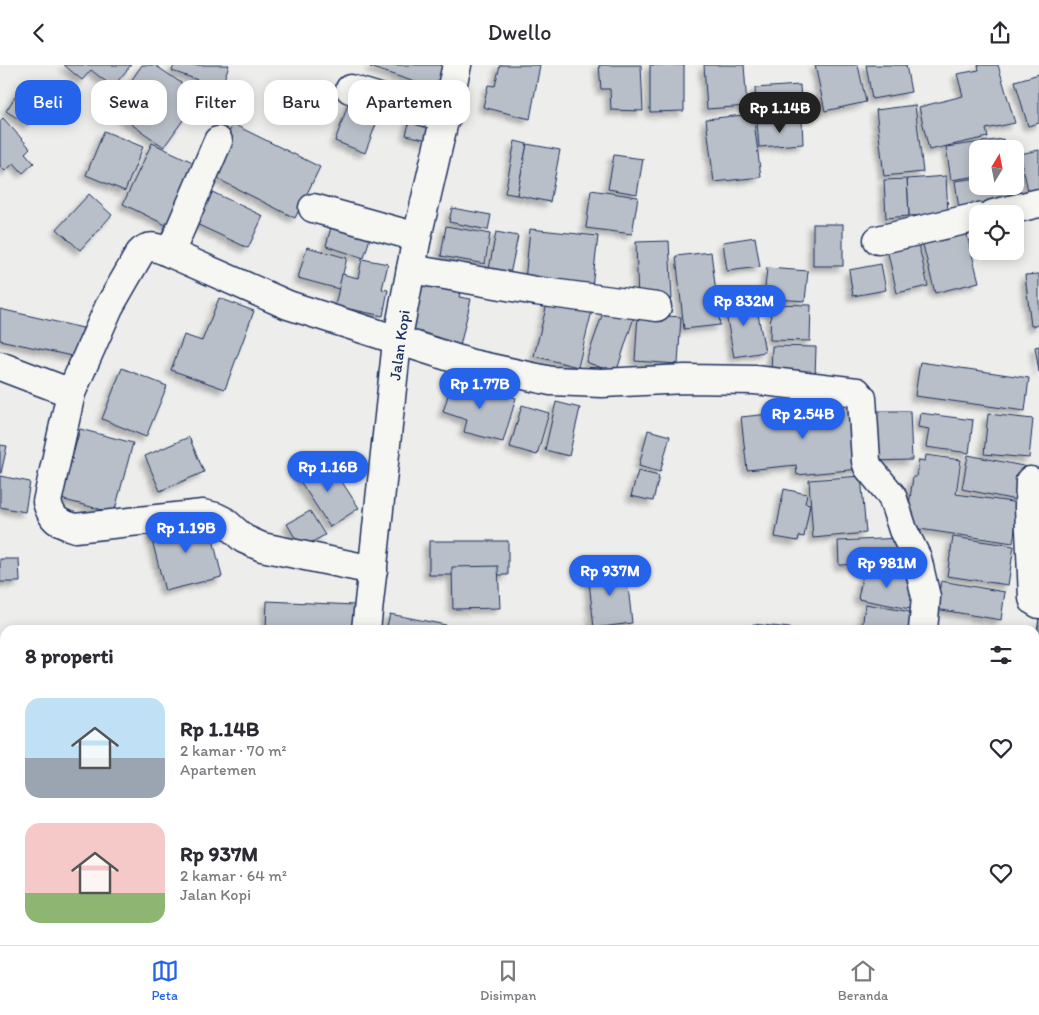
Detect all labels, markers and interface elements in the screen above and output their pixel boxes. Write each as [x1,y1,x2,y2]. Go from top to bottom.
icon: back [25,19,53,47]
text: Dwello [488,19,551,46]
icon: share [986,19,1014,47]
chip: Beli [15,80,81,125]
chip: Sewa [91,80,167,125]
chip: Filter [177,80,254,125]
chip: Baru [264,80,338,125]
chip: Apartemen [348,80,470,125]
pin: Rp 1.14B [728,92,832,134]
text: Rp 1.14B [750,98,810,117]
north arrow [969,140,1024,195]
map controls [969,140,1024,260]
button: locate [969,205,1024,260]
pin: Rp 832M [698,285,790,327]
text: Rp 832M [714,291,774,310]
street label: Jalan Kopi [385,309,414,382]
pin: Rp 1.77B [428,367,532,410]
text: Rp 1.77B [450,374,510,393]
pin: Rp 2.54B [751,397,855,440]
text: Rp 2.54B [772,404,834,423]
pin: Rp 1.16B [276,451,380,493]
text: Rp 1.16B [298,457,358,476]
pin: Rp 1.19B [134,511,238,554]
text: Rp 1.19B [156,518,216,537]
pin: Rp 981M [841,547,933,589]
text: Rp 981M [857,553,917,572]
pin: Rp 937M [564,555,656,597]
text: Rp 937M [580,561,640,580]
icon: filters [987,641,1015,669]
text: 8 properti [25,643,114,668]
text: Rp 1.14B [180,716,259,741]
icon: home [65,718,125,778]
icon: heart [987,734,1015,762]
text: 2 kamar · 70 m² [180,741,287,760]
text: Apartemen [180,760,256,779]
text: Rp 937M [180,841,258,866]
icon: home [65,843,125,903]
icon: heart [987,859,1015,887]
text: 2 kamar · 64 m² [180,866,287,885]
text: Jalan Kopi [180,885,251,904]
tab: Peta [151,957,179,1004]
tab: Disimpan [480,957,537,1004]
tab: Beranda [838,957,888,1004]

